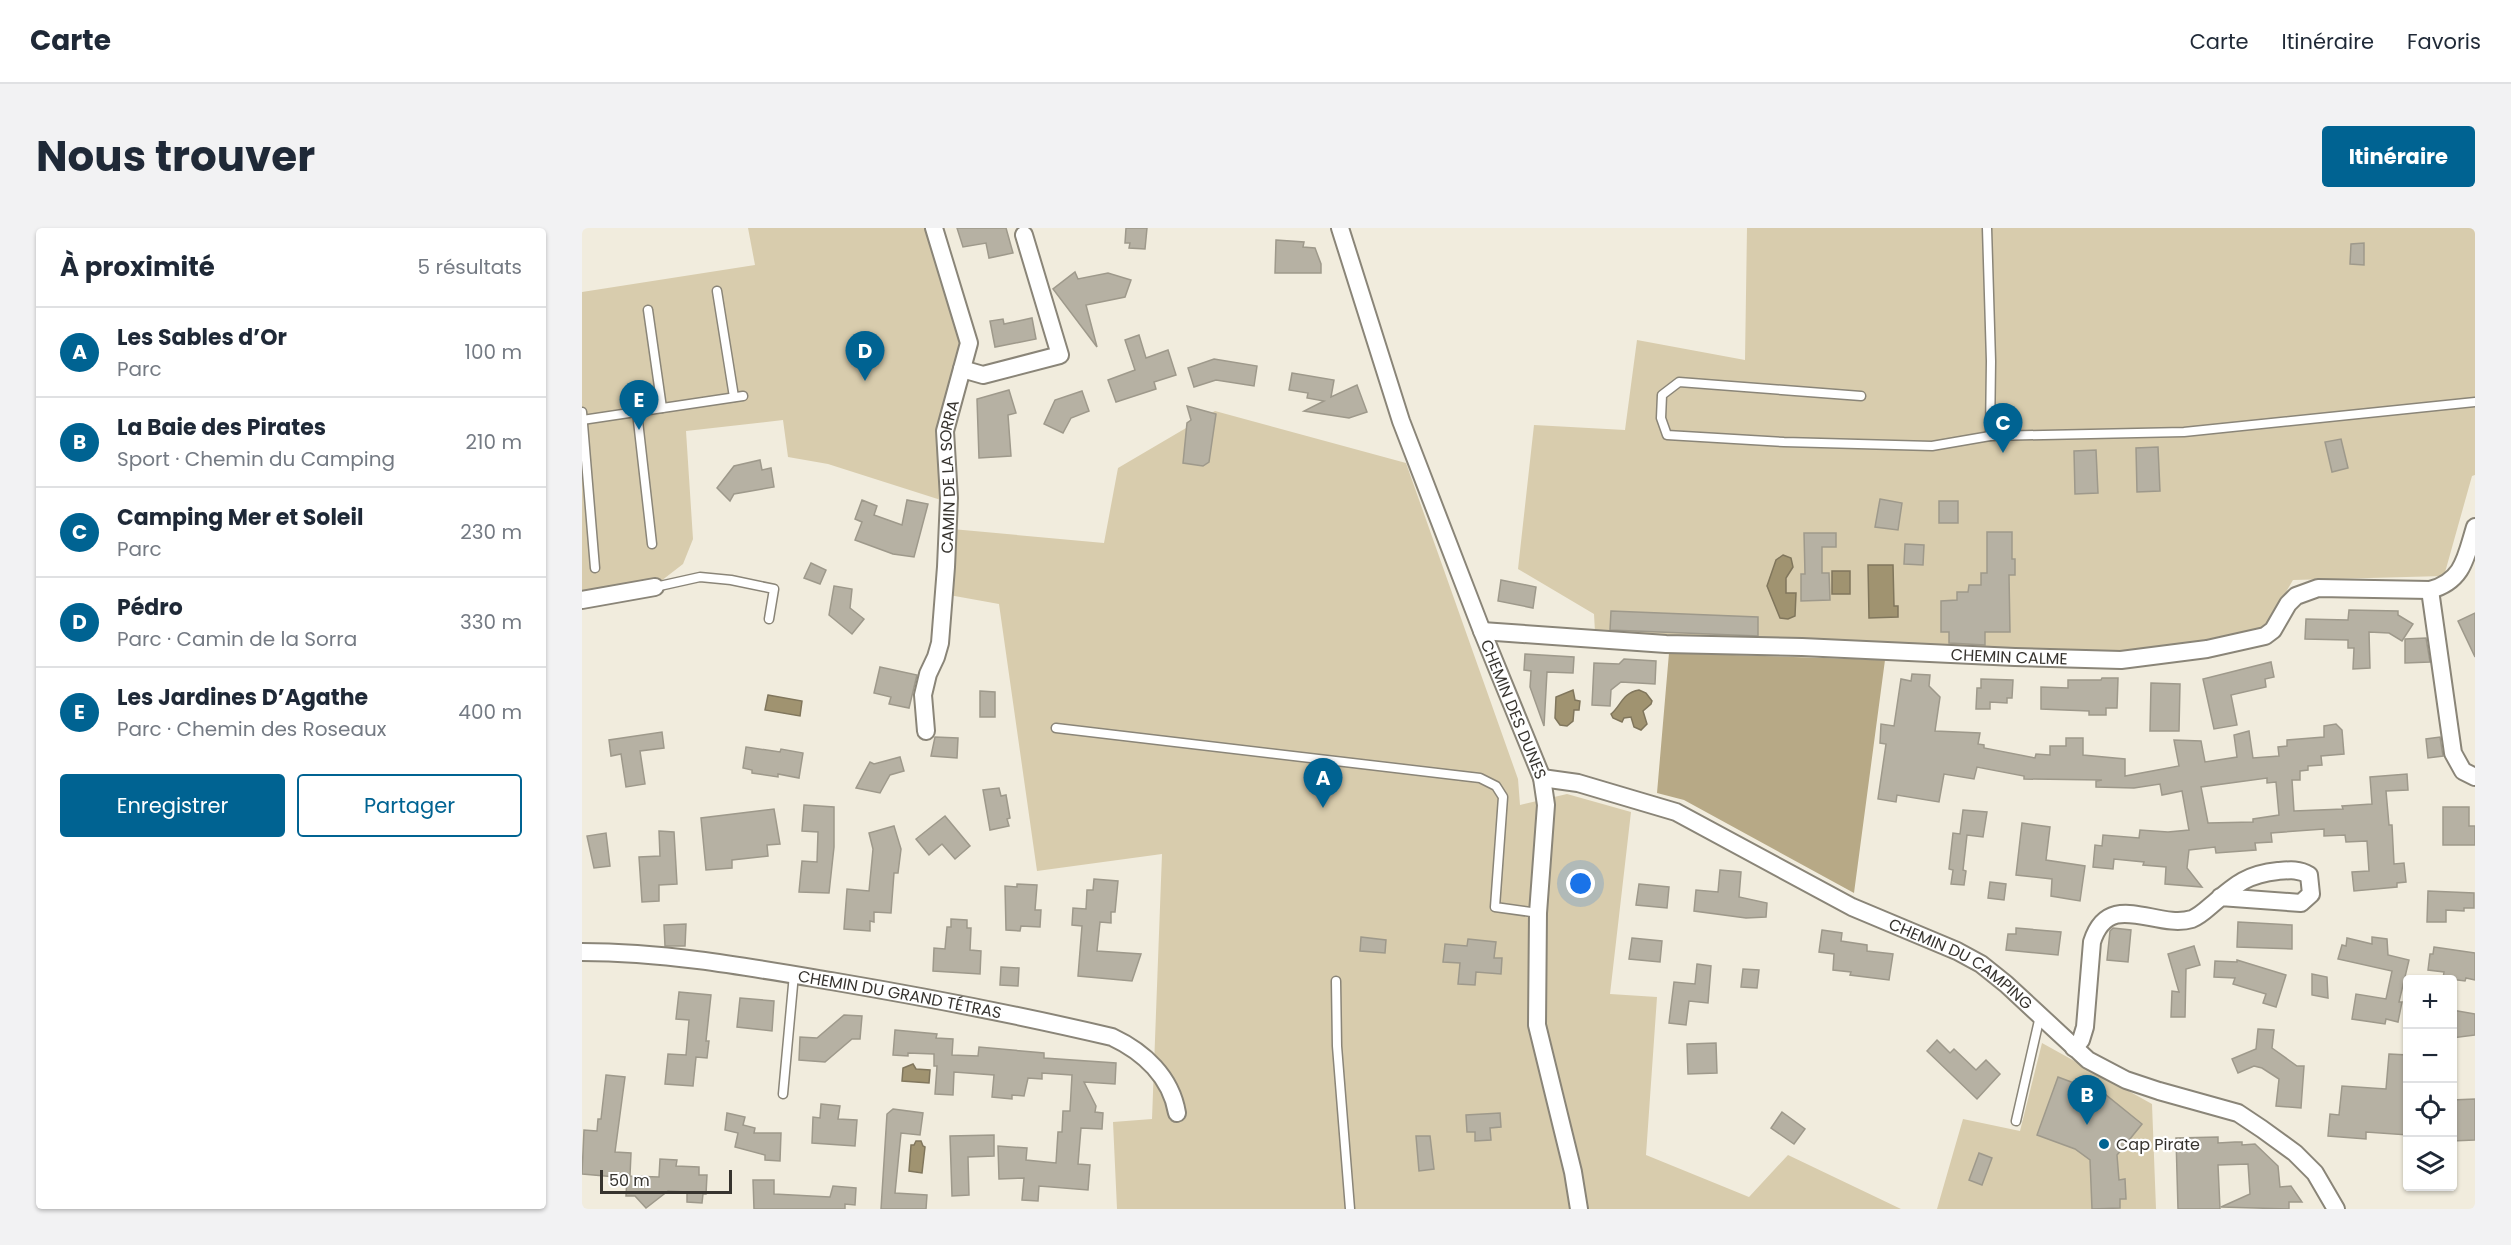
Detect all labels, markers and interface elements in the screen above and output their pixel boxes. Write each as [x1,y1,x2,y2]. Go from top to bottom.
text: Carte [30,21,111,60]
text: Carte [2190,27,2249,56]
text: Itinéraire [2282,27,2374,56]
text: Favoris [2407,27,2481,56]
button: Itinéraire [2322,126,2475,187]
text: Nous trouver [36,127,315,186]
text: À proximité [60,249,215,285]
text: 5 résultats [418,253,522,281]
text: Les Sables d’Or [117,322,287,353]
pin: D [846,332,884,381]
text: A [72,338,87,366]
text: 100 m [465,338,522,366]
text: Parc [117,355,162,383]
pin: E [620,380,658,430]
street label: CAMIN DE LA SORRA [933,397,965,554]
pin: C [1984,404,2022,453]
text: La Baie des Pirates [117,412,326,443]
text: B [73,428,86,456]
text: 210 m [466,428,522,456]
text: Sport · Chemin du Camping [117,445,395,473]
text: Camping Mer et Soleil [117,502,363,533]
text: C [72,518,87,546]
text: 230 m [460,518,522,546]
text: Parc [117,535,162,563]
text: Pédro [117,592,183,623]
text: D [72,608,87,636]
text: 330 m [460,608,522,636]
text: Parc · Camin de la Sorra [117,625,357,653]
street label: CHEMIN DES DUNES [1475,636,1553,783]
street label: CHEMIN CALME [1950,643,2068,670]
text: Les Jardines D’Agathe [117,682,368,713]
text: E [74,698,85,726]
text: 400 m [458,698,522,726]
text: Parc · Chemin des Roseaux [117,715,386,743]
pin: A [1304,758,1342,808]
button: Enregistrer [60,774,285,837]
button: Partager [297,774,522,837]
your location [1566,869,1595,898]
street label: CHEMIN DU CAMPING [1885,912,2038,1015]
street label: CHEMIN DU GRAND TÉTRAS [796,964,1004,1024]
map controls [2403,975,2457,1191]
button: + [2403,975,2457,1029]
button: − [2403,1029,2457,1083]
pin: B [2068,1076,2106,1125]
button: locate [2403,1083,2457,1137]
place label: Cap Pirate [2116,1133,2200,1156]
marker: Cap Pirate [2097,1137,2111,1151]
button: layers [2403,1137,2457,1191]
scale bar [600,1167,732,1194]
text: 50 m [609,1169,650,1192]

